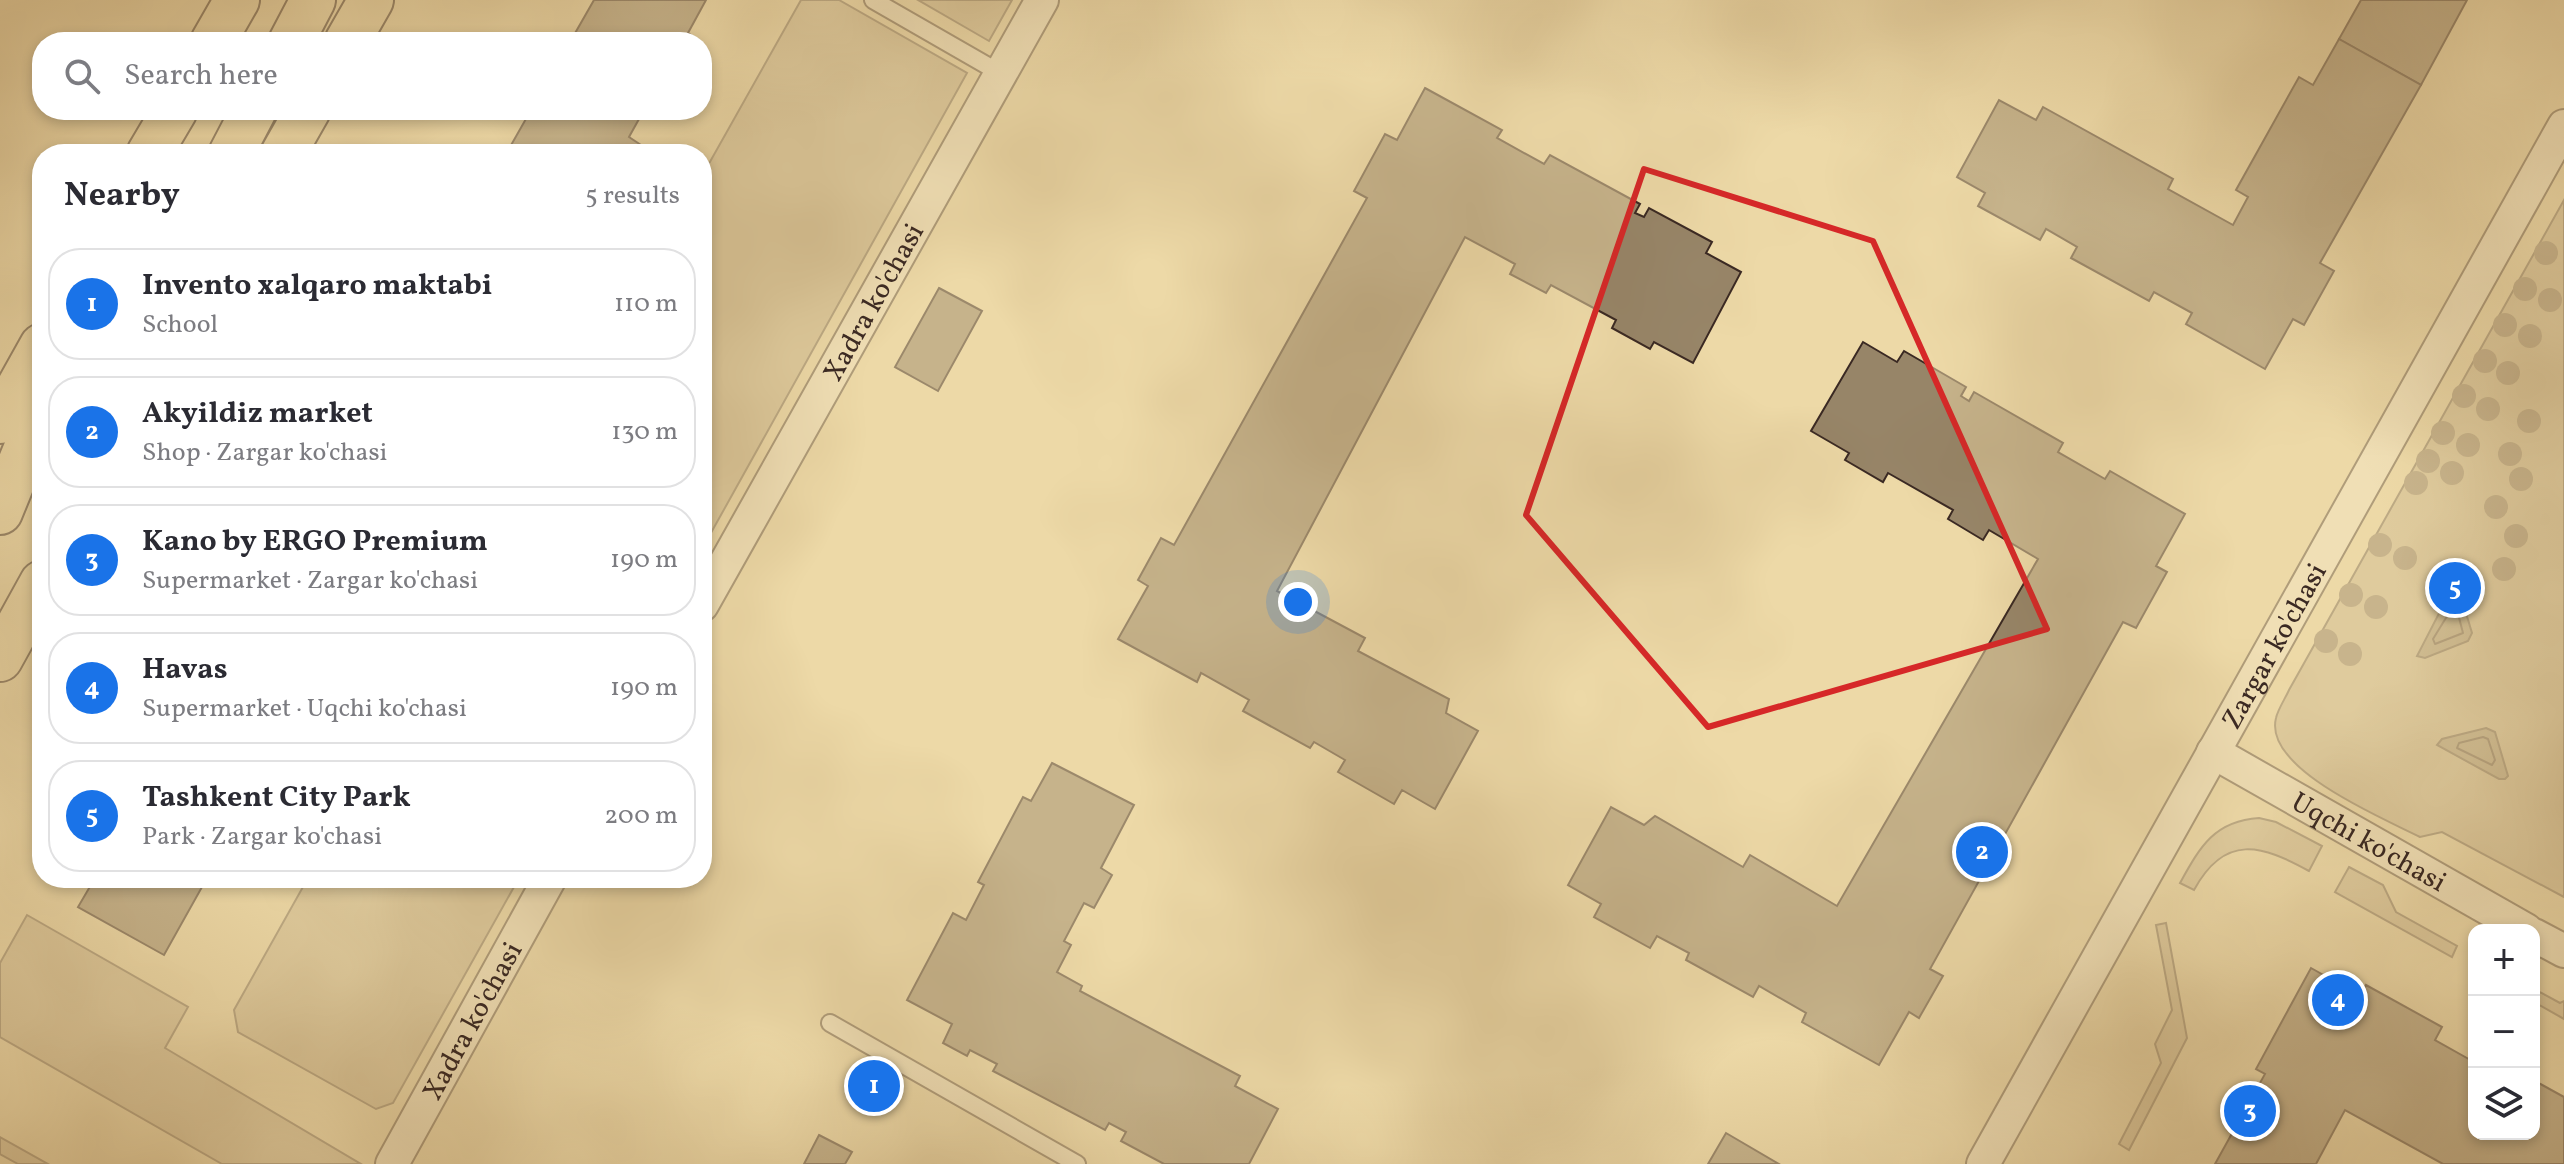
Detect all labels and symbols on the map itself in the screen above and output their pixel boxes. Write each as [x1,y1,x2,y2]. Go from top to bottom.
street label: Xadra ko'chasi [815,217,935,389]
street label: Zargar ko'chasi [2213,557,2337,737]
pin: 5 [2429,558,2481,618]
your location [1278,582,1318,622]
street label: Uqchi ko'chasi [2284,784,2453,903]
pin: 2 [1956,822,2008,882]
street label: Xadra ko'chasi [414,935,533,1108]
pin: 4 [2312,970,2364,1030]
pin: 1 [848,1056,900,1116]
pin: 3 [2224,1081,2276,1141]

